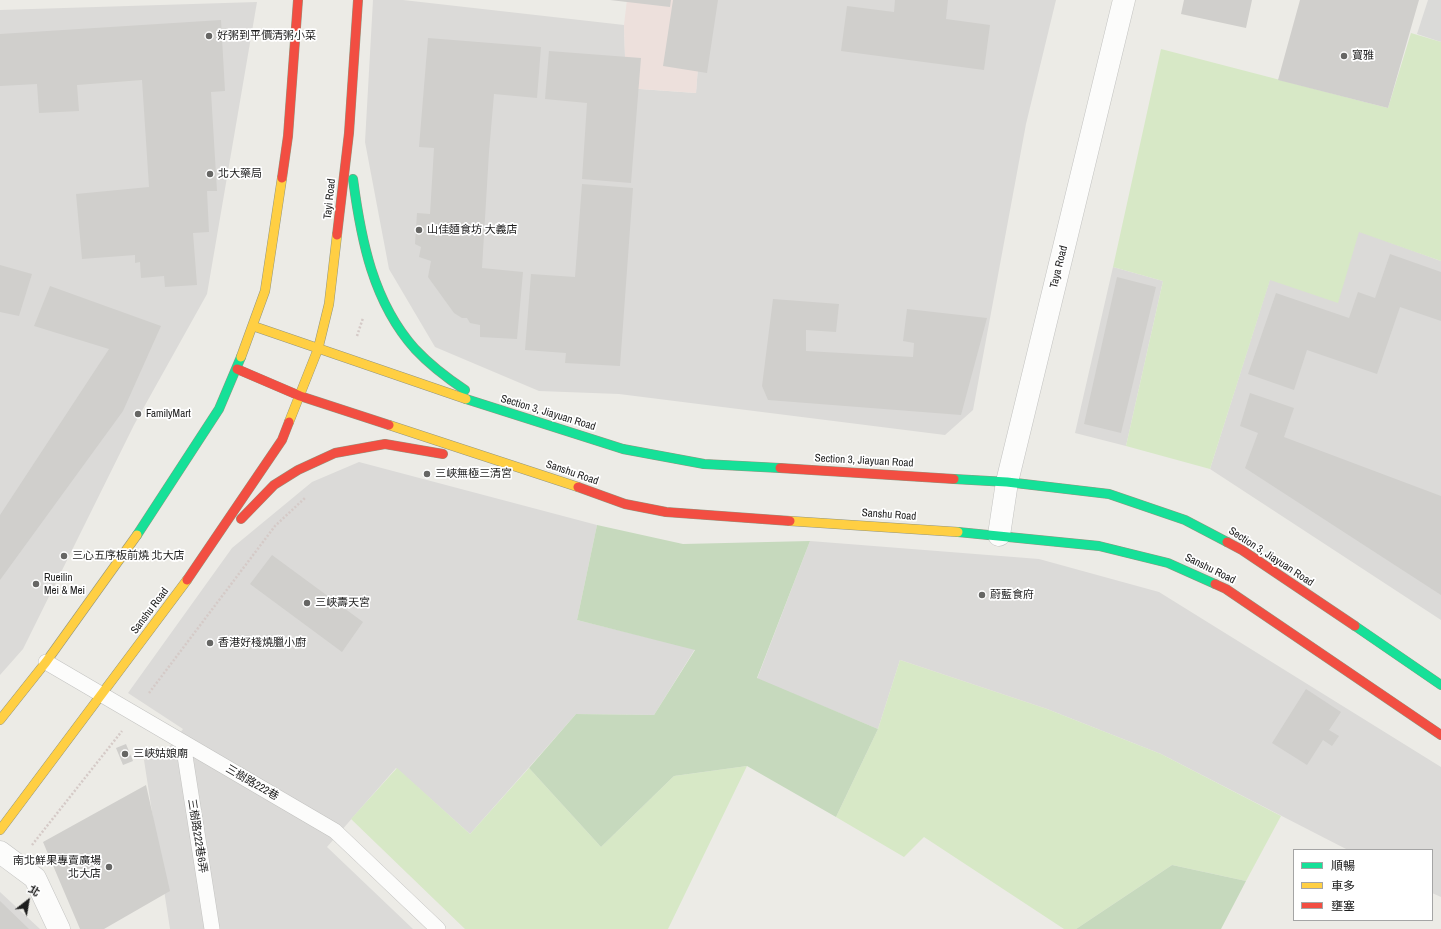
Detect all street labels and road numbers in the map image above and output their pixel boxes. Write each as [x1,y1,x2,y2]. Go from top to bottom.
street label: Tayi Road [321,178,339,220]
street label: Taya Road [1047,244,1071,290]
street label: Section 3, Jiayuan Road [499,392,597,434]
street label: Section 3, Jiayuan Road [814,452,914,470]
street label: Sanshu Road [544,458,600,488]
street label: Sanshu Road [861,507,917,523]
street label: Section 3, Jiayuan Road [1226,525,1316,589]
street label: Sanshu Road [1183,551,1237,587]
street label: Sanshu Road [128,585,172,637]
street label: 三樹路222巷 [223,763,281,803]
street label: 三樹路222巷6弄 [185,798,209,874]

